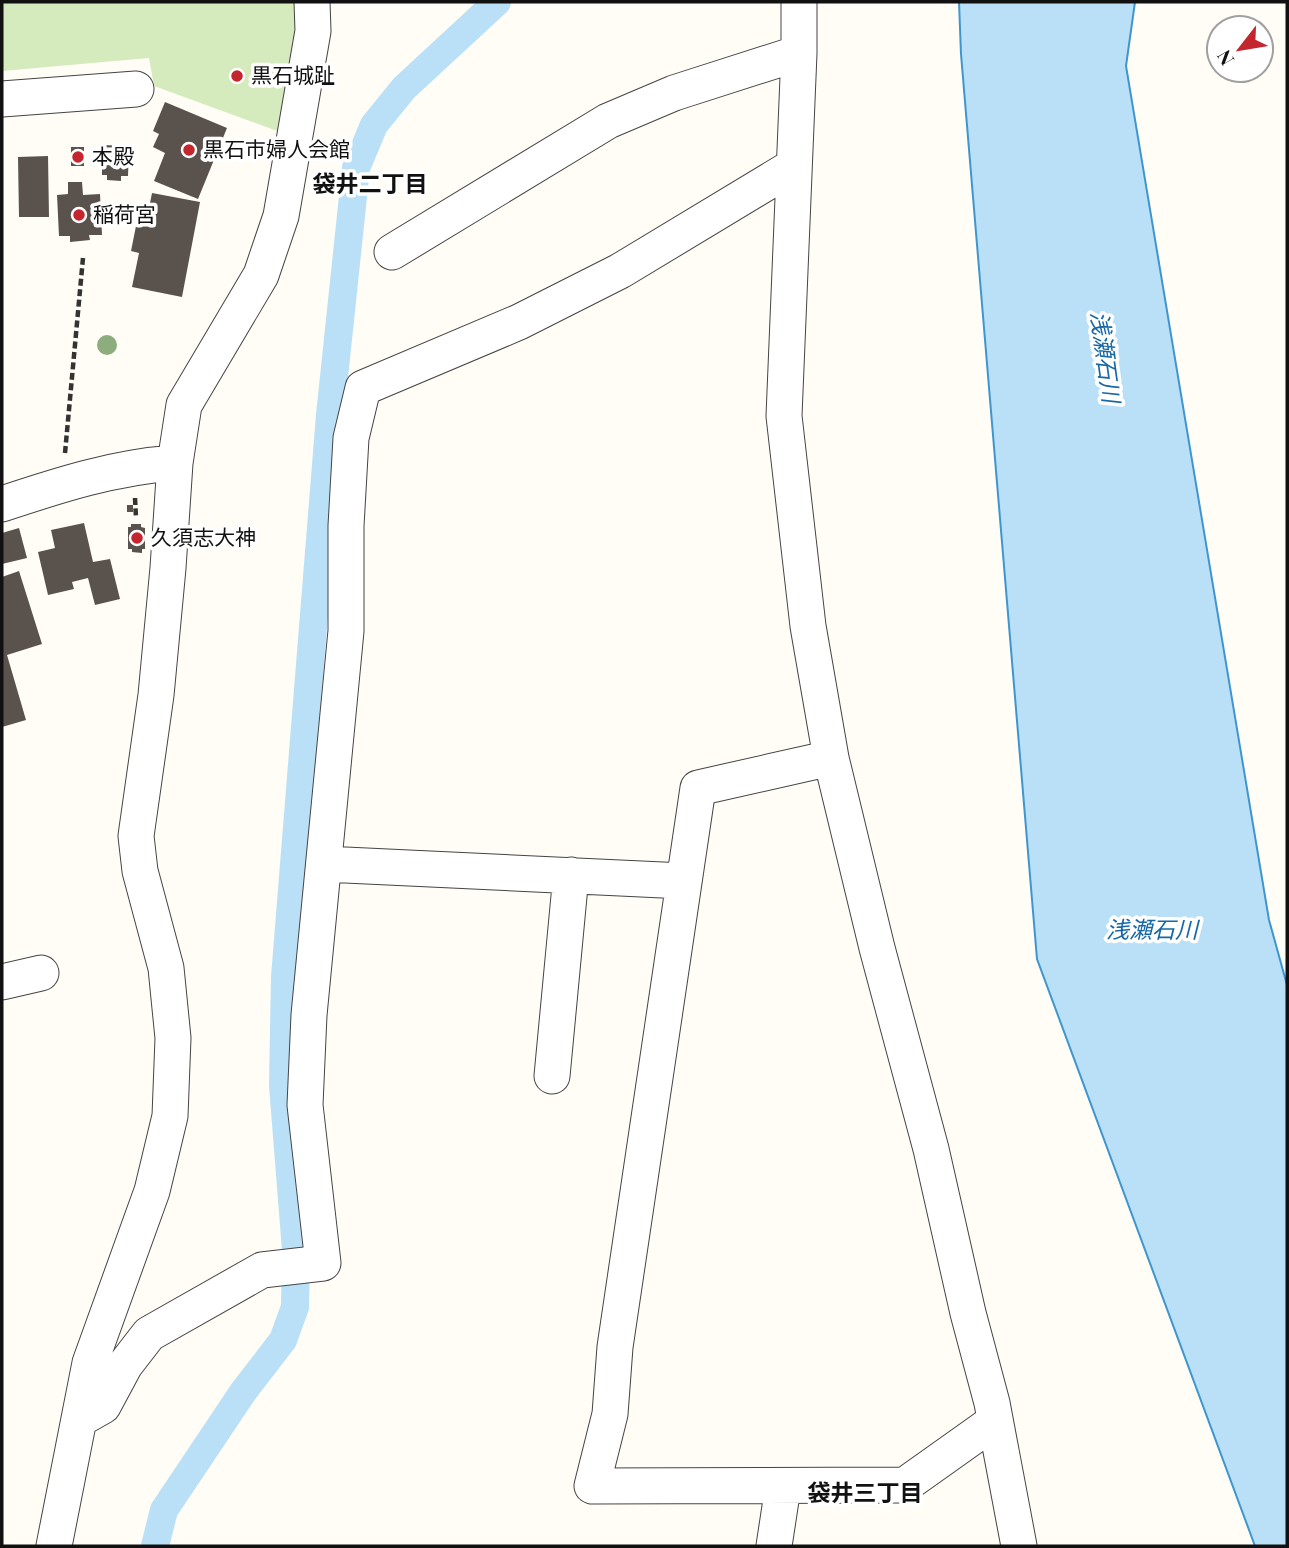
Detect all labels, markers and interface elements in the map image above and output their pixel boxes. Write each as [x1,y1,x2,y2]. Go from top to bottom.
north arrow [1205,14,1275,84]
text: N [1210,45,1239,71]
place label: 黒石城趾 [251,60,335,88]
marker: 黒石城趾 [229,68,245,84]
place label: 黒石市婦人会館 [203,134,350,162]
place label: 本殿 [92,141,134,169]
marker: 黒石市婦人会館 [181,142,197,158]
marker: 本殿 [70,149,86,165]
district label: 袋井二丁目 [313,167,428,198]
place label: 稲荷宮 [93,199,156,227]
marker: 稲荷宮 [71,207,87,223]
water label: 浅瀬石川 [1085,309,1129,407]
place label: 久須志大神 [151,522,256,550]
marker: 久須志大神 [129,530,145,546]
water label: 浅瀬石川 [1106,913,1201,944]
district label: 袋井三丁目 [808,1476,923,1507]

